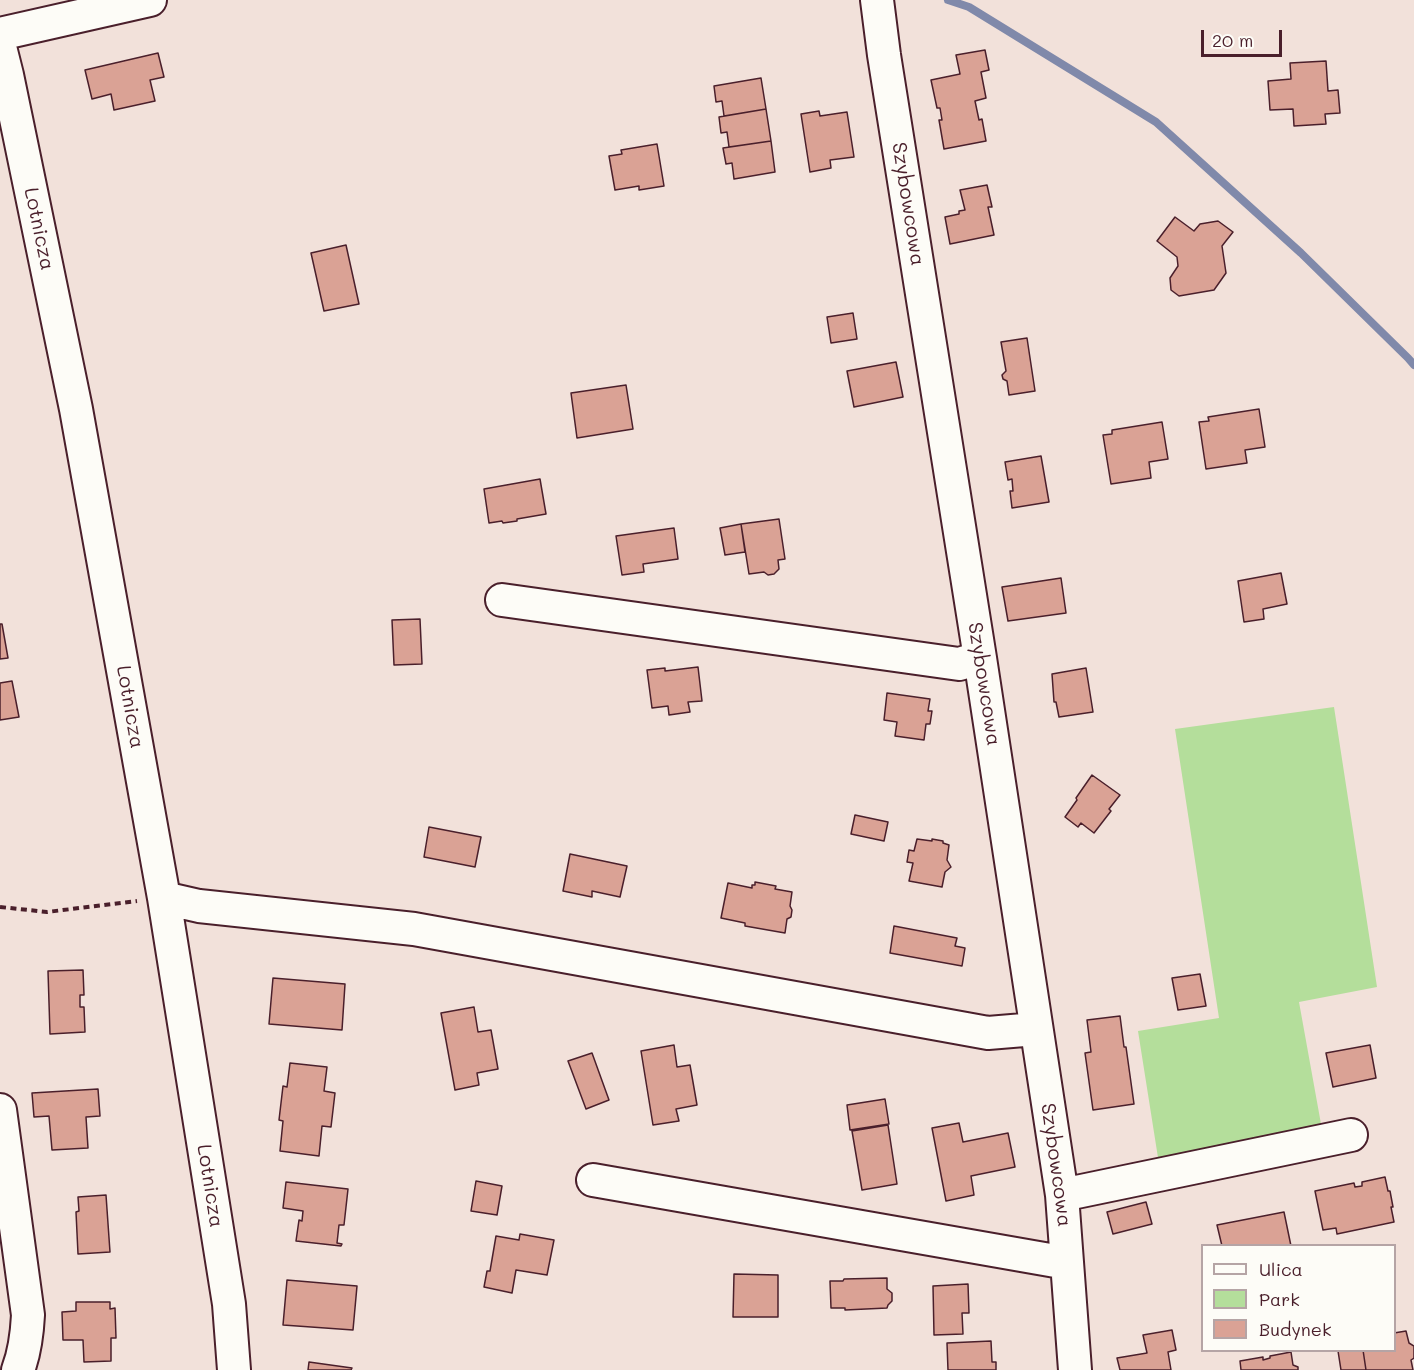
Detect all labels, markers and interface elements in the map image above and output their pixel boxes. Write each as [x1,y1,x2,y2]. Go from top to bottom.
scale bar [1204,18,1285,56]
text: 20 m [1212,28,1253,52]
street label: Szybowcowa [886,141,930,267]
street label: Lotnicza [19,186,59,272]
street label: Szybowcowa [962,621,1006,747]
street label: Lotnicza [111,664,149,750]
street label: Szybowcowa [1035,1102,1077,1228]
street label: Lotnicza [192,1143,228,1229]
legend [1201,1244,1396,1352]
text: Ulica [1259,1257,1303,1281]
text: Park [1259,1287,1300,1311]
text: Budynek [1259,1317,1332,1341]

